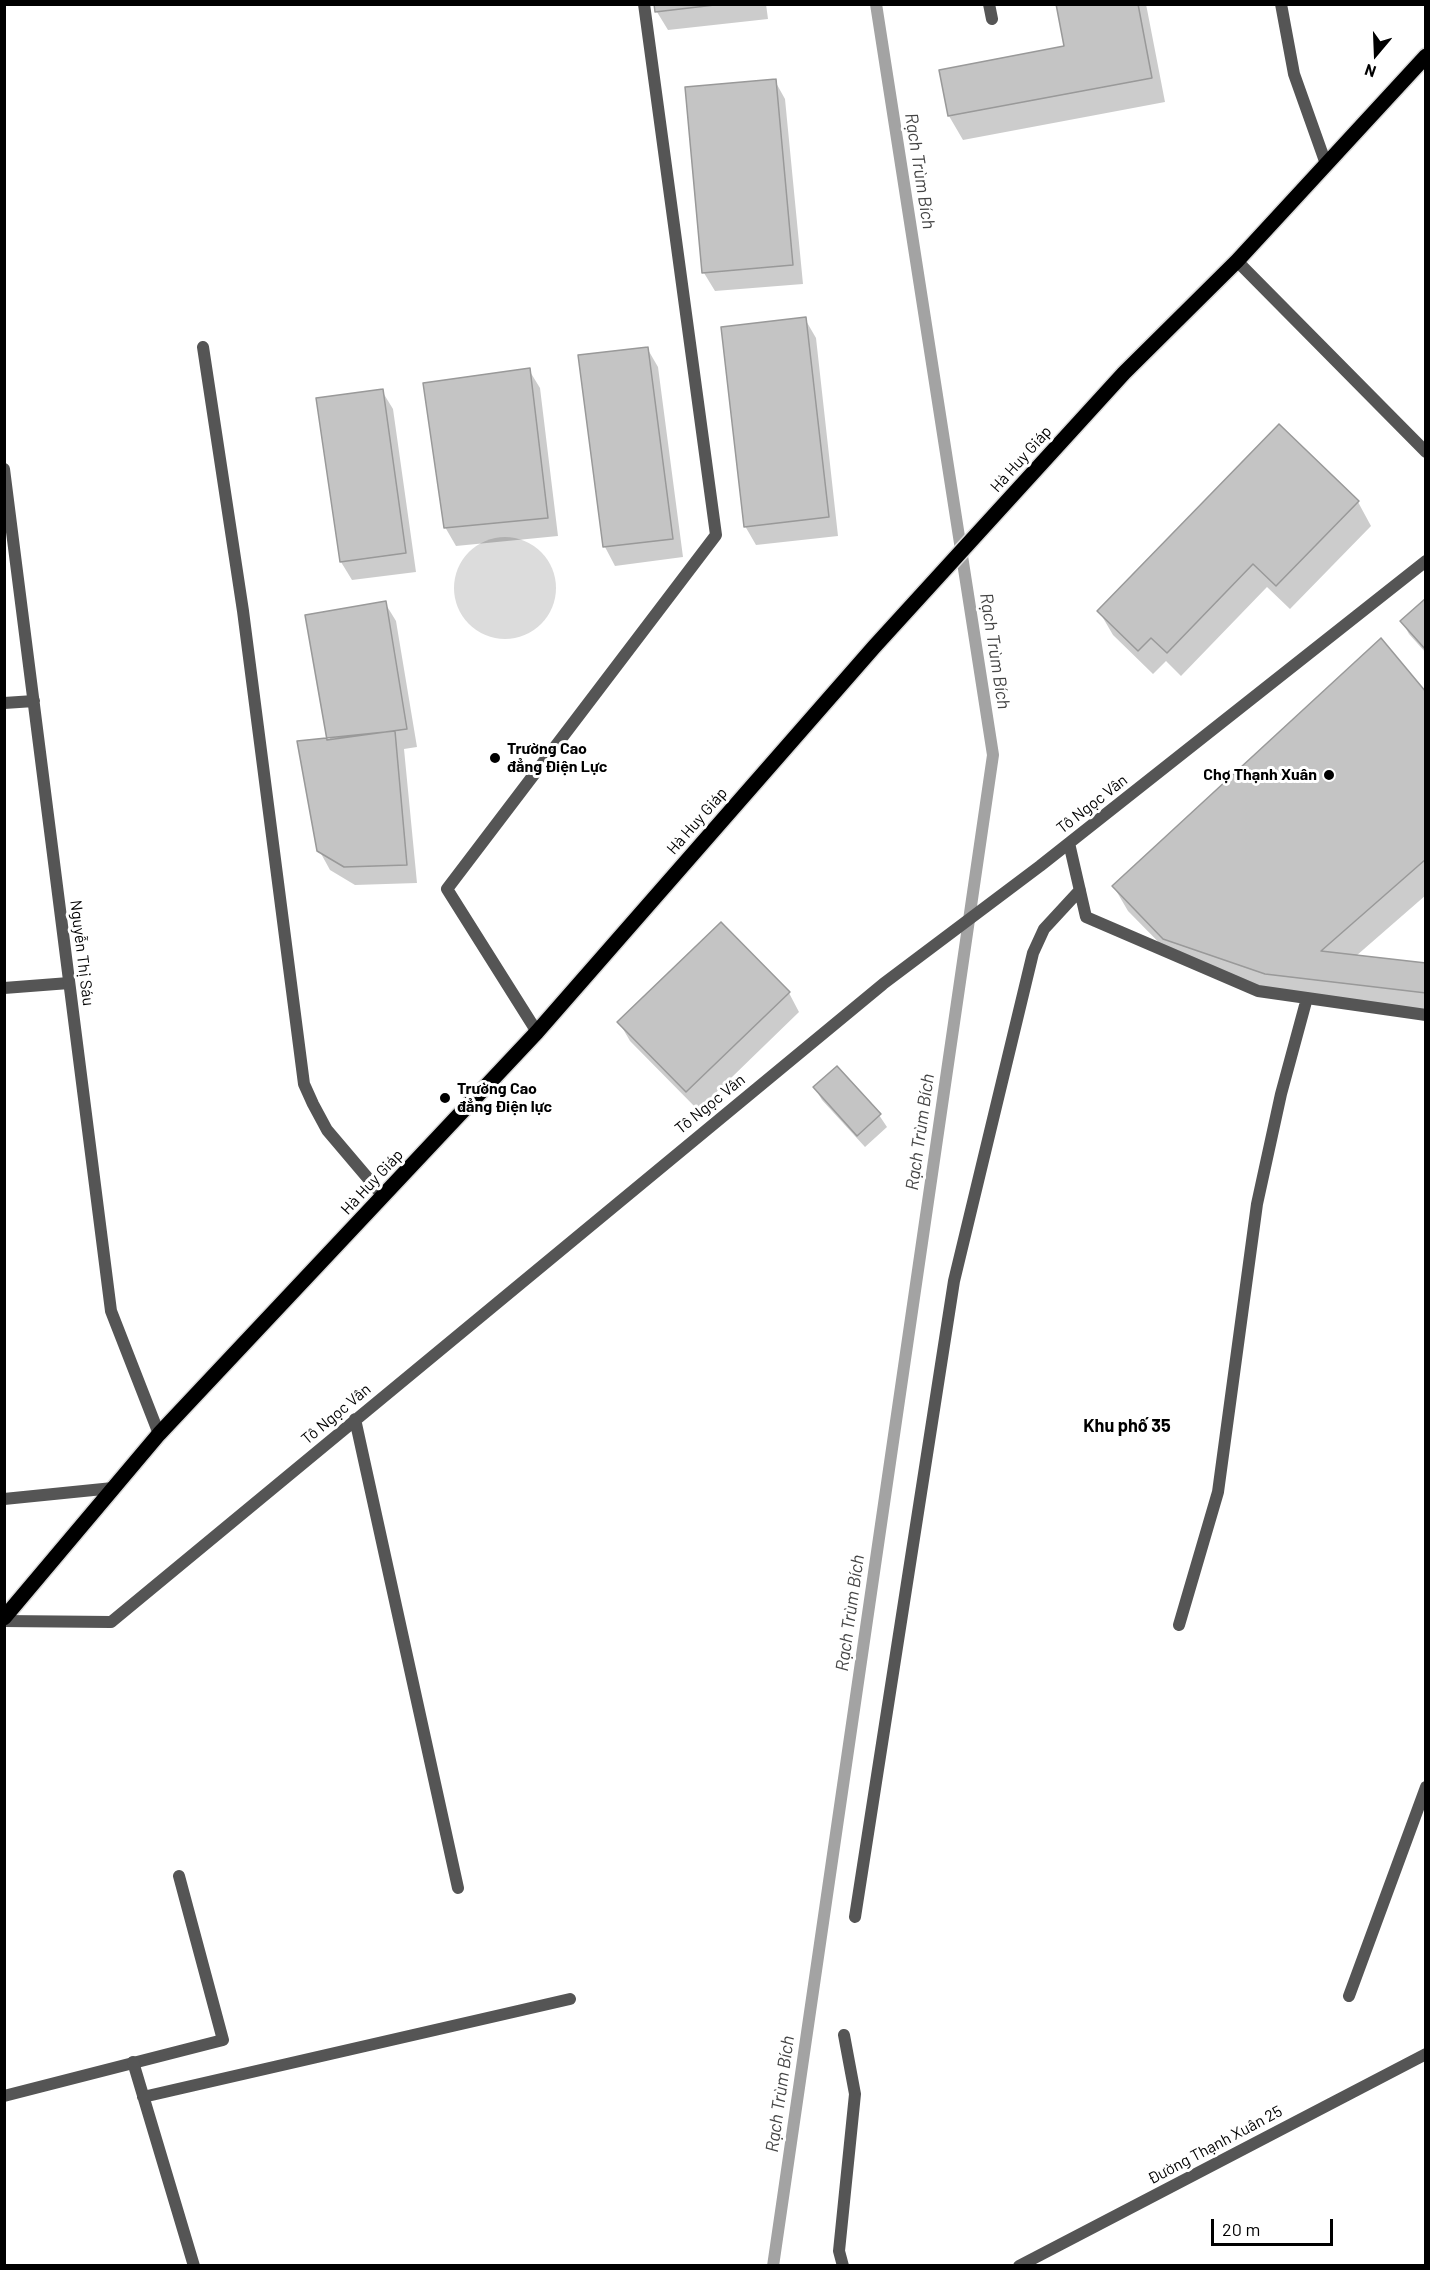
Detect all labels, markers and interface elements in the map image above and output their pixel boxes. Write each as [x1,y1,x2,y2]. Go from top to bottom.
north arrow [1346,24,1406,84]
text: N [1362,61,1378,82]
water label: Rạch Trùm Bích [900,111,940,231]
street label: Hà Huy Giáp [986,422,1056,496]
water label: Rạch Trùm Bích [975,591,1015,711]
place label: Trường Cao đẳng Điện Lực [507,739,607,777]
marker: Trường Cao đẳng Điện Lực [488,751,502,765]
place label: Chợ Thạnh Xuân [1203,765,1317,785]
marker: Chợ Thạnh Xuân [1322,768,1336,782]
street label: Tô Ngọc Vân [1053,770,1131,838]
street label: Hà Huy Giáp [663,784,731,858]
street label: Nguyễn Thị Sáu [66,899,98,1007]
street label: Tô Ngọc Vân [671,1070,749,1138]
water label: Rạch Trùm Bích [901,1072,939,1192]
place label: Trường Cao đẳng Điện lực [457,1079,552,1117]
marker: Trường Cao đẳng Điện lực [438,1091,452,1105]
street label: Hà Huy Giáp [337,1145,407,1219]
street label: Tô Ngọc Vân [297,1379,375,1449]
district label: Khu phố 35 [1083,1415,1171,1437]
water label: Rạch Trùm Bích [831,1553,869,1673]
water label: Rạch Trùm Bích [761,2034,799,2154]
street label: Đường Thạnh Xuân 25 [1145,2101,1285,2189]
scale bar [1214,2207,1336,2245]
text: 20 m [1222,2218,1260,2240]

